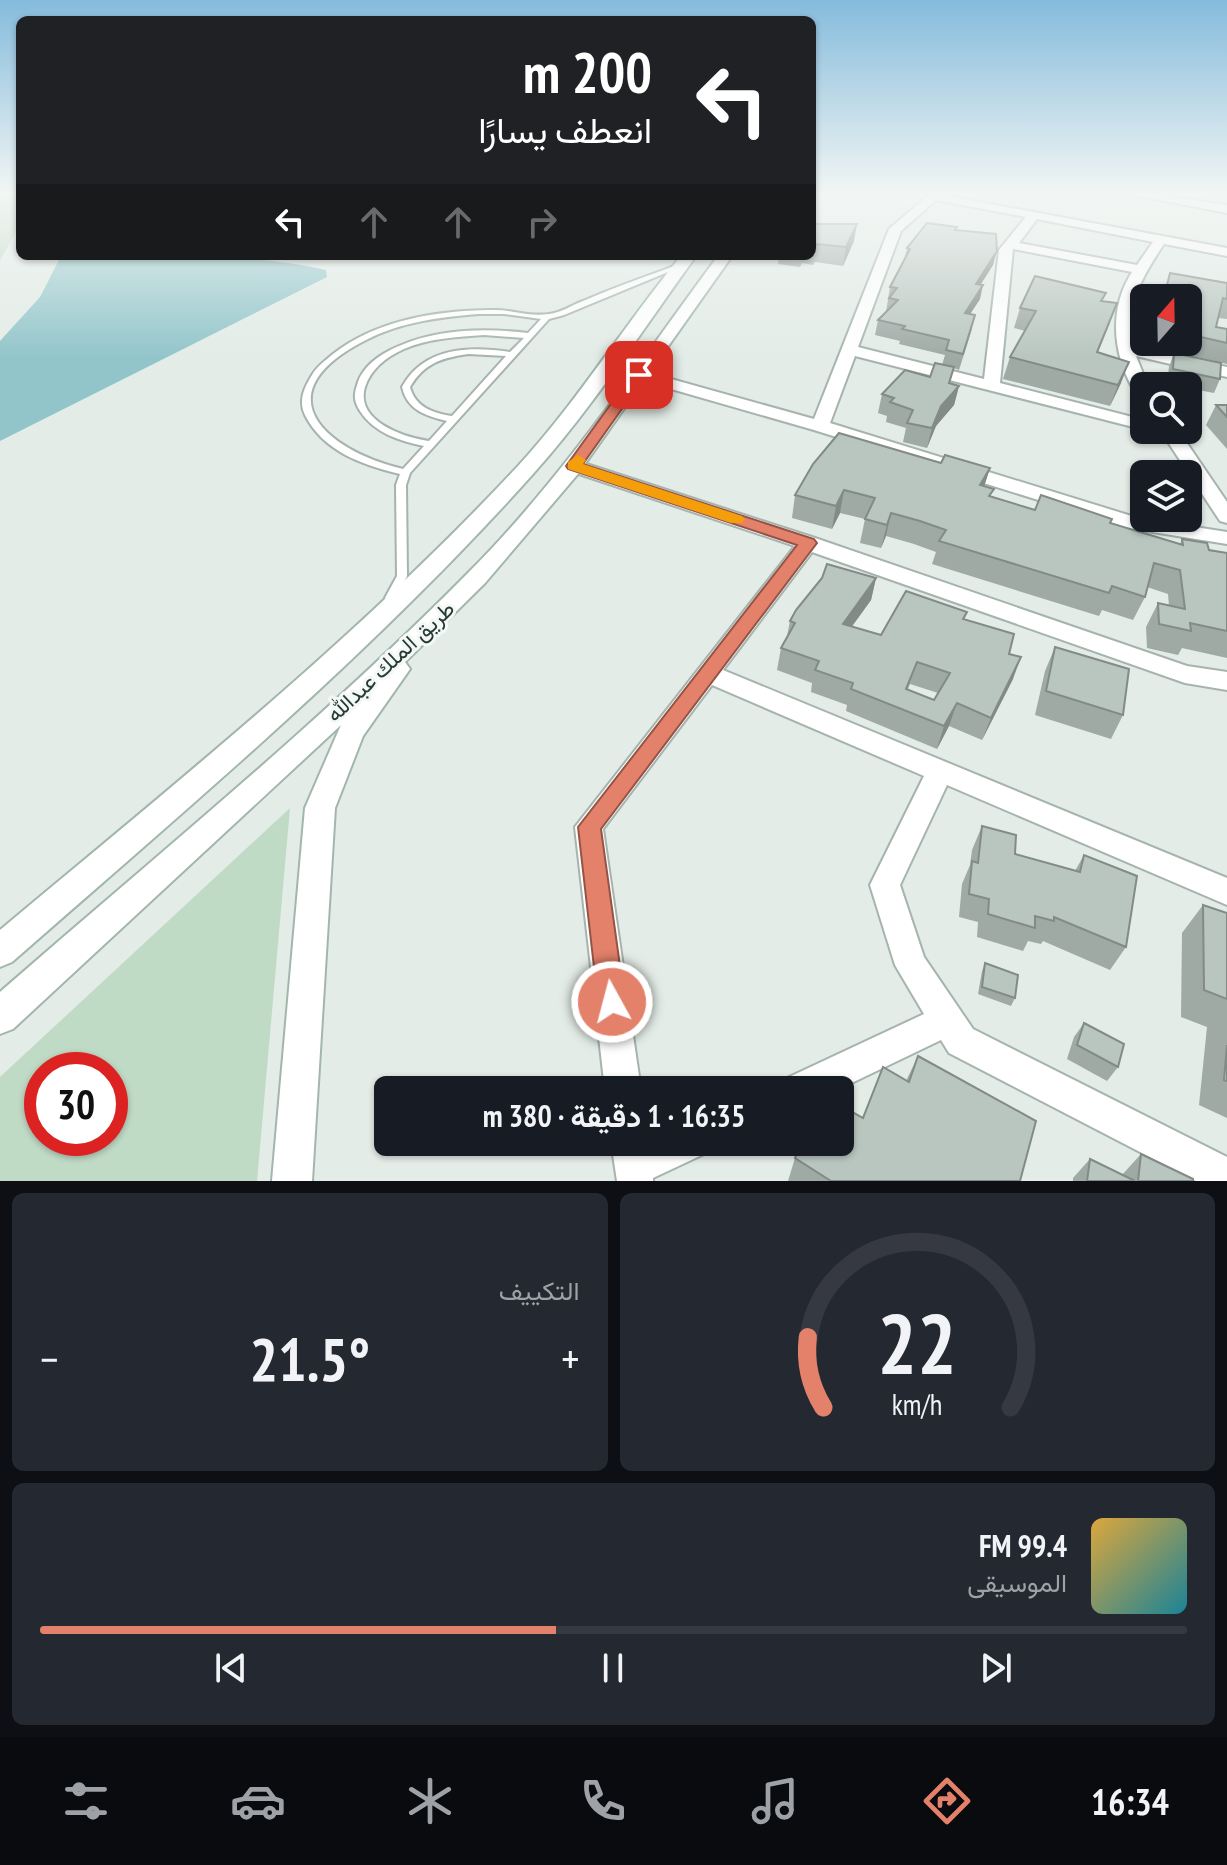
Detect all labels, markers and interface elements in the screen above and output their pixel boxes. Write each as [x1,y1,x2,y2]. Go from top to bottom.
text: 200 m [523,36,652,108]
icon: left [680,48,784,152]
text: انعطف يسارًا [478,106,652,153]
icon: left [268,200,312,244]
icon: ahead [352,200,396,244]
icon: ahead [436,200,480,244]
icon: right [520,200,564,244]
north arrow [1130,284,1202,356]
map controls [1130,284,1202,532]
pin [605,341,673,409]
icon: arrive [617,353,661,397]
button: search [1130,372,1202,444]
button: layers [1130,460,1202,532]
street label: طريق الملك عبدالله [320,594,460,728]
position arrow [570,960,654,1044]
speed limit sign: 30 [24,1052,128,1156]
text: 16:35 · 1 دقيقة · 380 m [483,1096,745,1135]
text: التكييف [499,1274,580,1307]
text: 22 [877,1289,957,1397]
text: 21.5° [249,1320,370,1398]
text: − [40,1330,58,1387]
text: + [561,1330,579,1387]
text: km/h [892,1386,943,1423]
text: 99.4 FM [979,1526,1067,1565]
text: الموسيقى [967,1566,1067,1599]
icon: previous [209,1646,253,1690]
icon: pause [591,1646,635,1690]
icon: next [974,1646,1018,1690]
icon: filters [58,1773,114,1829]
icon: car [230,1773,286,1829]
icon: climate [402,1773,458,1829]
icon: phone [575,1773,631,1829]
icon: music [747,1773,803,1829]
icon: directions [919,1773,975,1829]
text: 16:34 [1091,1778,1169,1825]

